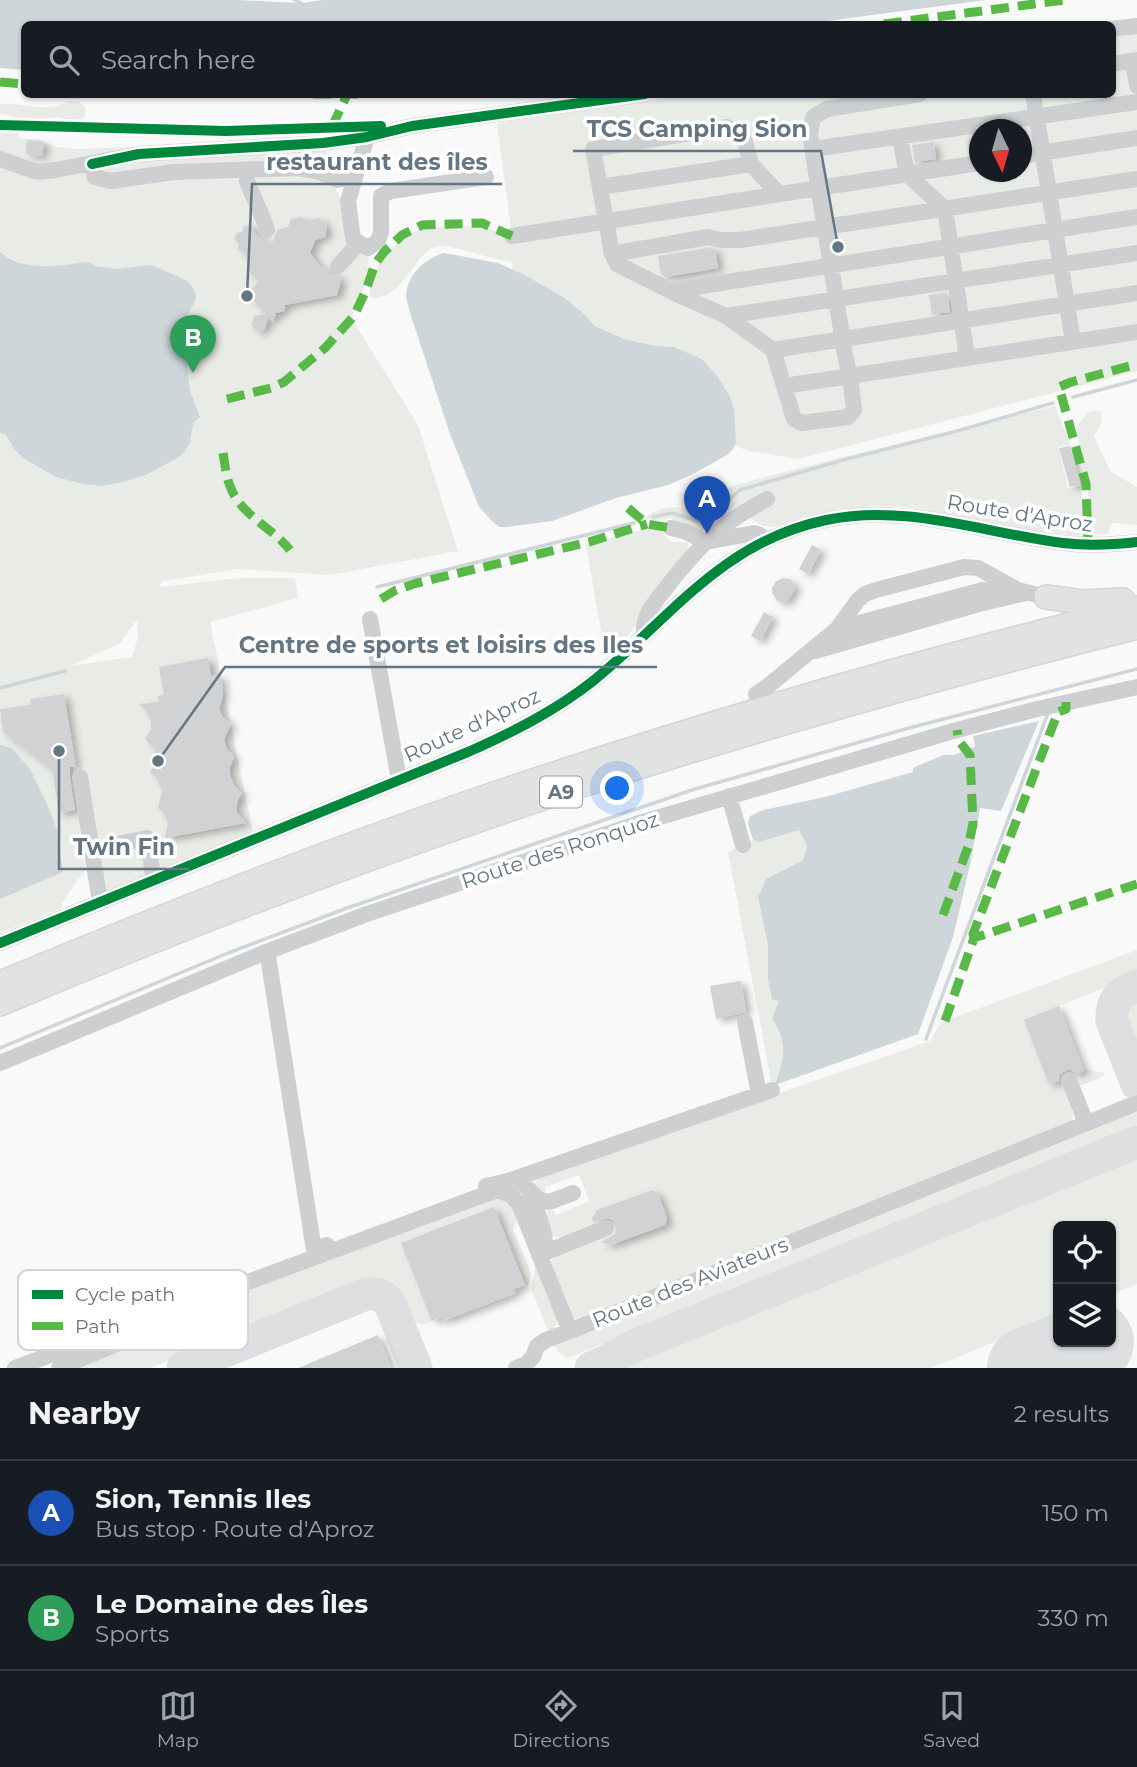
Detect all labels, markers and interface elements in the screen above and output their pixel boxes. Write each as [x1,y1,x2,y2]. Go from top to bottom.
search box [21,21,1116,98]
icon: search [45,41,83,79]
text: Search here [101,44,256,76]
callout: TCS Camping Sion [573,107,821,151]
text: TCS Camping Sion [587,115,807,143]
north arrow [969,119,1032,182]
callout: restaurant des îles [252,140,502,184]
text: restaurant des îles [266,148,488,176]
pin: B [170,315,216,373]
pin: A [684,476,730,534]
street label: Route d'Aproz [945,489,1095,537]
callout: Centre de sports et loisirs des Iles [225,623,657,667]
text: Centre de sports et loisirs des Iles [239,631,643,659]
street label: Route d'Aproz [400,683,544,767]
your location [600,771,634,805]
road number: A9 [540,776,582,807]
street label: Route des Ronquoz [458,806,662,894]
callout: Twin Fin [59,825,189,869]
text: Twin Fin [73,833,175,861]
map controls [1053,1221,1116,1347]
button: locate [1053,1221,1116,1284]
street label: Route des Aviateurs [588,1231,792,1333]
legend [18,1270,248,1350]
text: Cycle path [75,1283,175,1306]
button: layers [1053,1284,1116,1347]
text: Path [75,1315,120,1338]
text: Nearby [28,1395,140,1432]
text: 2 results [1014,1400,1109,1428]
text: Sion, Tennis Iles [95,1483,311,1515]
text: A [42,1499,60,1527]
text: 150 m [1042,1499,1109,1527]
text: Bus stop · Route d'Aproz [95,1515,375,1543]
text: Le Domaine des Îles [95,1588,368,1620]
text: B [42,1604,60,1632]
text: 330 m [1038,1604,1109,1632]
text: Sports [95,1620,169,1648]
tab: Map [157,1687,199,1752]
tab: Directions [512,1687,610,1752]
tab: Saved [923,1687,980,1752]

